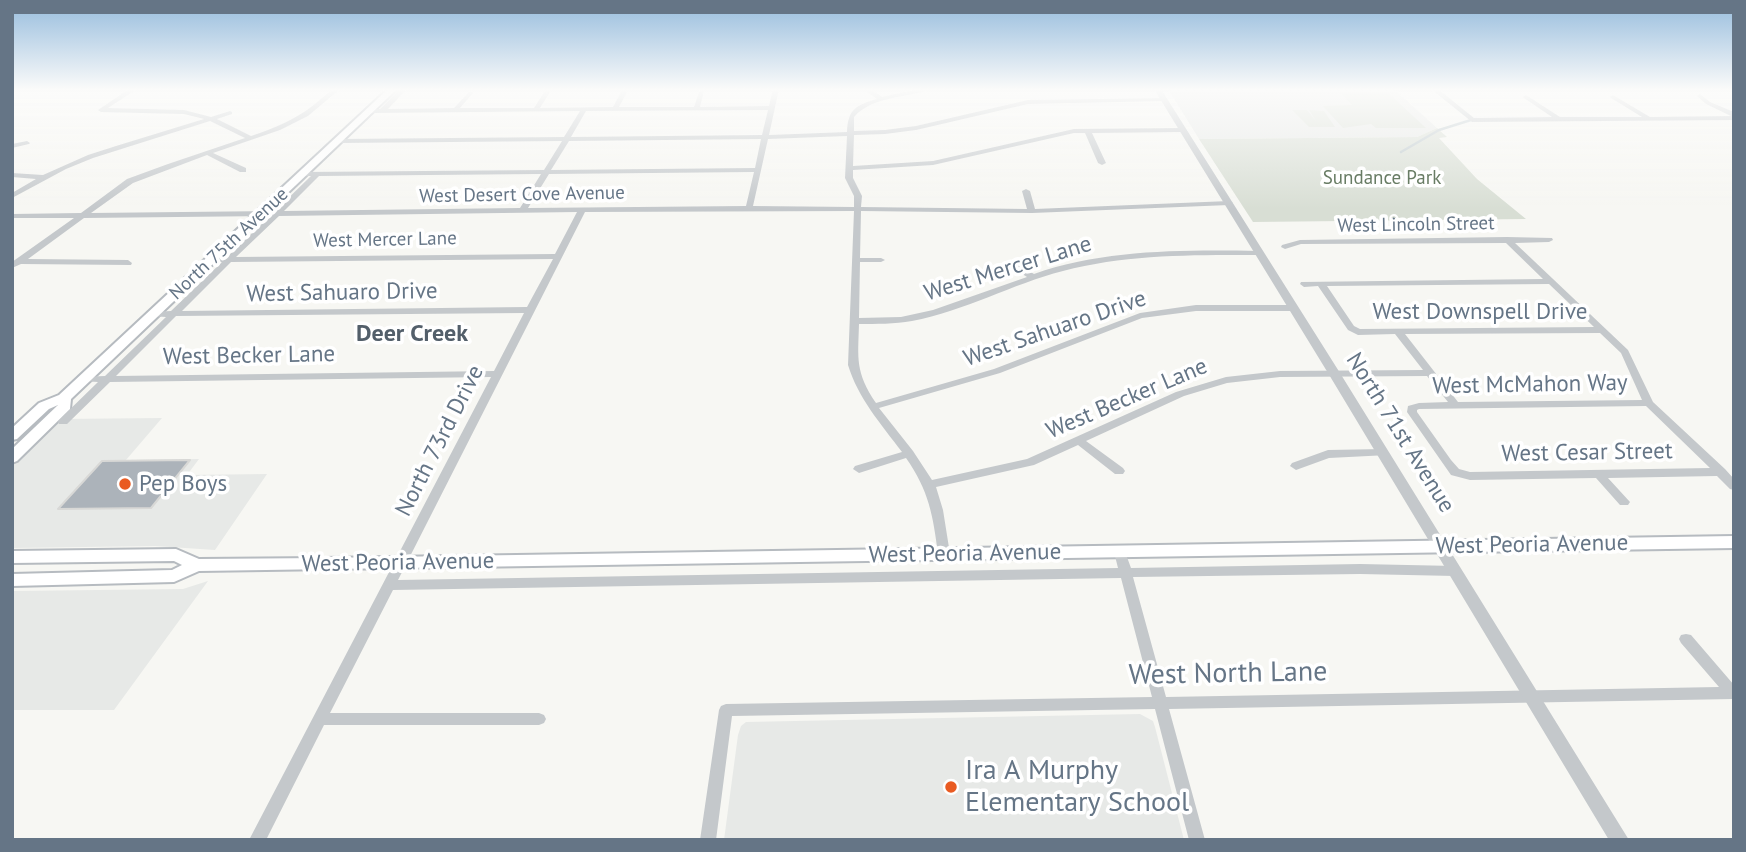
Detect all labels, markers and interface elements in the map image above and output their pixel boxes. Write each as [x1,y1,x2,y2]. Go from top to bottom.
park label: Sundance Park [1323,168,1441,190]
street label: West Desert Cove Avenue [419,182,625,208]
street label: North 75th Avenue [165,183,293,305]
street label: West Lincoln Street [1337,212,1495,238]
street label: West Mercer Lane [313,227,457,253]
street label: West Mercer Lane [921,230,1095,308]
street label: West Sahuaro Drive [246,278,438,308]
street label: West Sahuaro Drive [960,285,1150,373]
street label: West Downspell Drive [1373,298,1587,326]
district label: Deer Creek [356,320,468,348]
street label: West Becker Lane [163,341,335,371]
street label: North 71st Avenue [1340,348,1460,518]
street label: West Becker Lane [1042,353,1212,445]
street label: North 73rd Drive [390,361,490,521]
street label: West McMahon Way [1432,369,1628,401]
street label: West Cesar Street [1501,438,1673,468]
place label: Pep Boys [139,470,227,498]
marker: Pep Boys [117,476,133,492]
street label: West Peoria Avenue [1436,530,1628,560]
street label: West Peoria Avenue [869,539,1061,569]
street label: West Peoria Avenue [302,548,494,578]
street label: West North Lane [1128,655,1328,693]
place label: Ira A Murphy Elementary School [965,754,1189,820]
marker: Ira A Murphy Elementary School [943,779,959,795]

